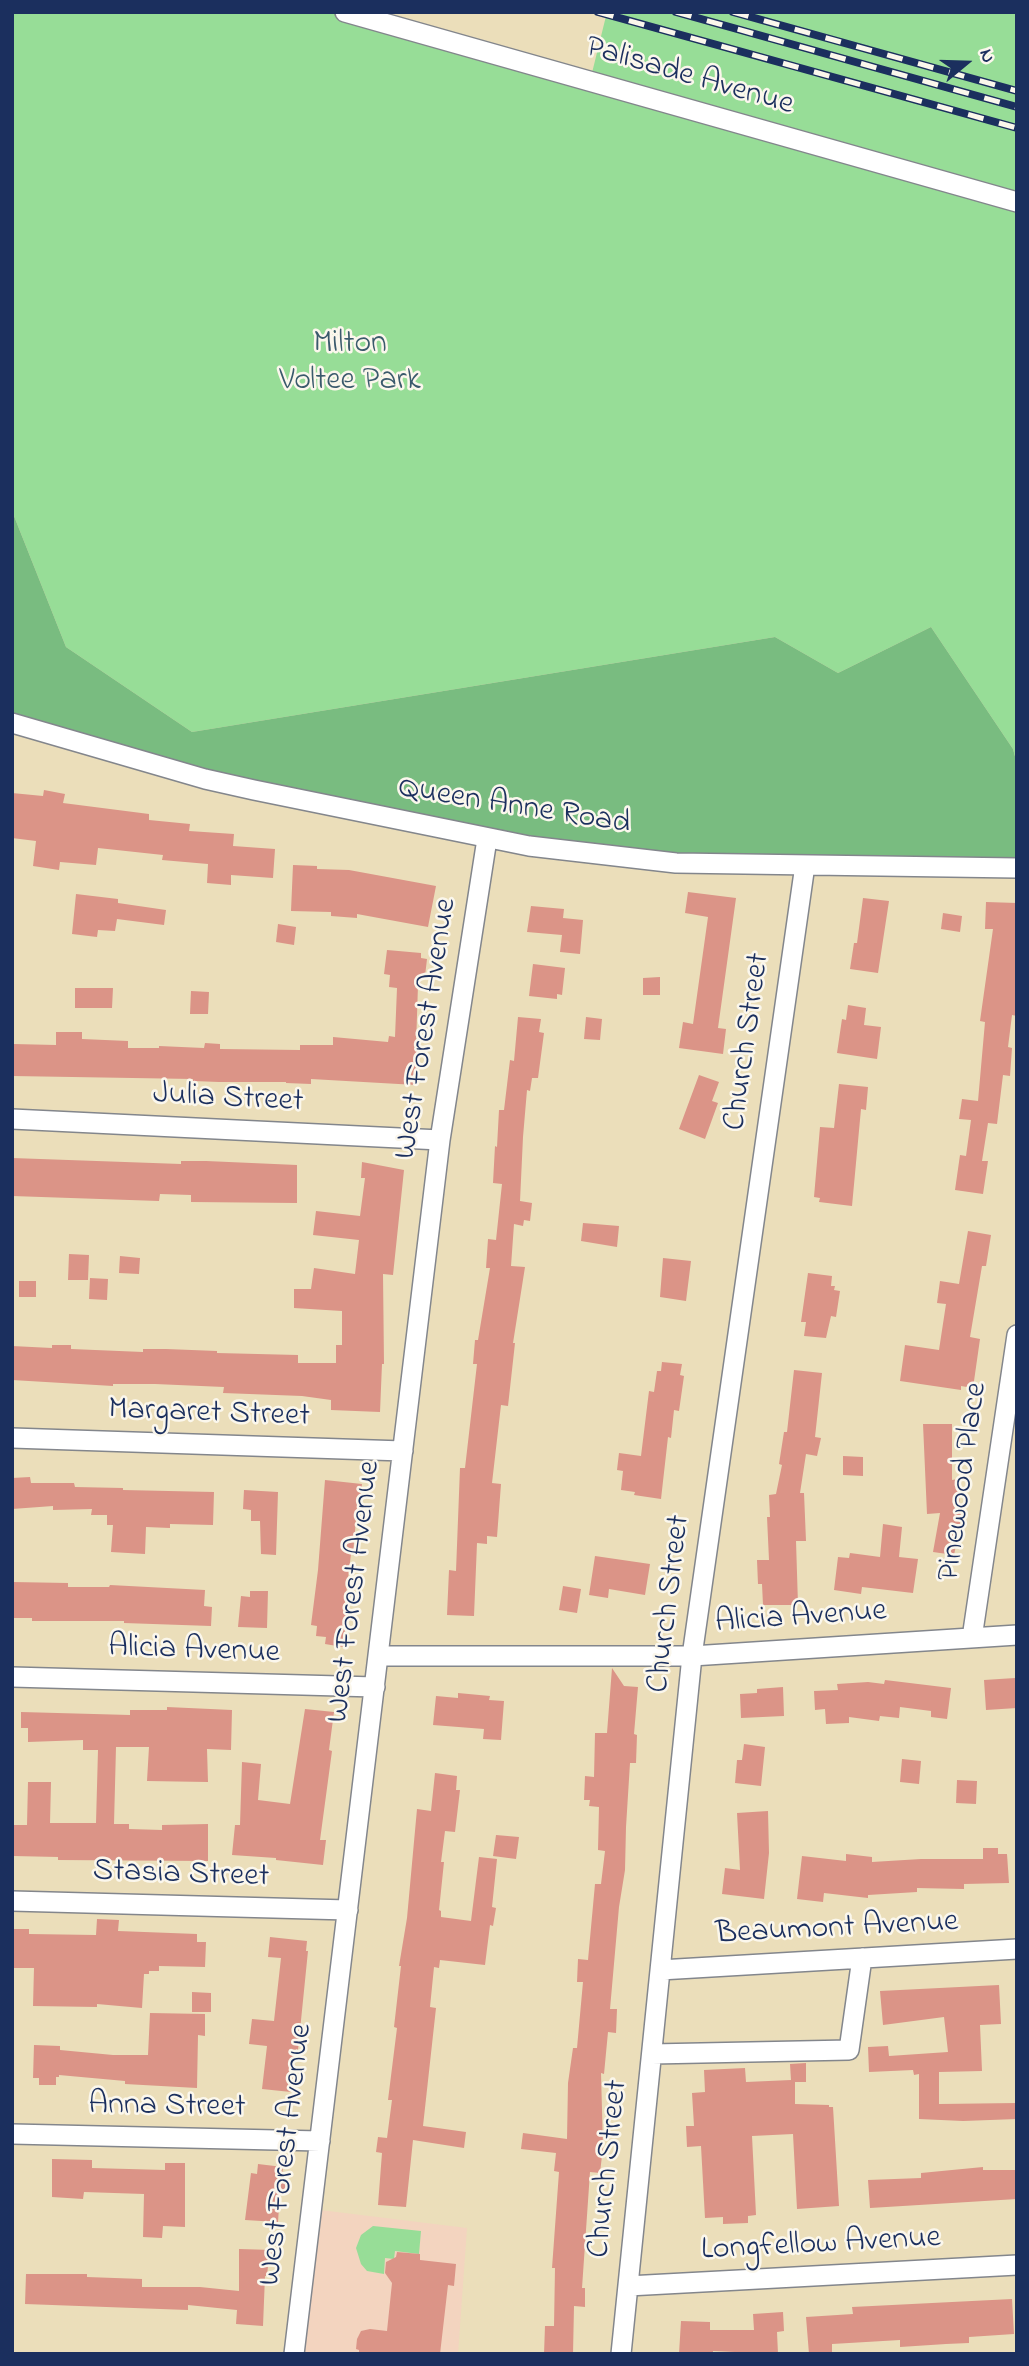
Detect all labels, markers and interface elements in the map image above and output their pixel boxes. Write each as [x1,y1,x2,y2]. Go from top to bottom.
north arrow [931,28,1001,98]
street label: Palisade Avenue [581,30,797,126]
text: N [971,46,1001,66]
park label: Milton Voltee Park [279,327,421,402]
street label: Queen Anne Road [395,771,633,845]
street label: West Forest Avenue [388,896,468,1162]
street label: Church Street [718,951,780,1133]
street label: Julia Street [152,1077,304,1123]
street label: Pinewood Place [932,1380,998,1584]
street label: Margaret Street [107,1392,311,1438]
street label: West Forest Avenue [321,1459,391,1725]
street label: Church Street [641,1513,701,1695]
street label: Alicia Avenue [714,1594,888,1644]
street label: Alicia Avenue [107,1630,281,1674]
street label: Stasia Street [92,1854,270,1898]
street label: Beaumont Avenue [715,1904,959,1956]
street label: West Forest Avenue [253,2022,323,2288]
street label: Church Street [582,2078,638,2260]
street label: Anna Street [88,2087,246,2129]
street label: Longfellow Avenue [700,2221,942,2271]

